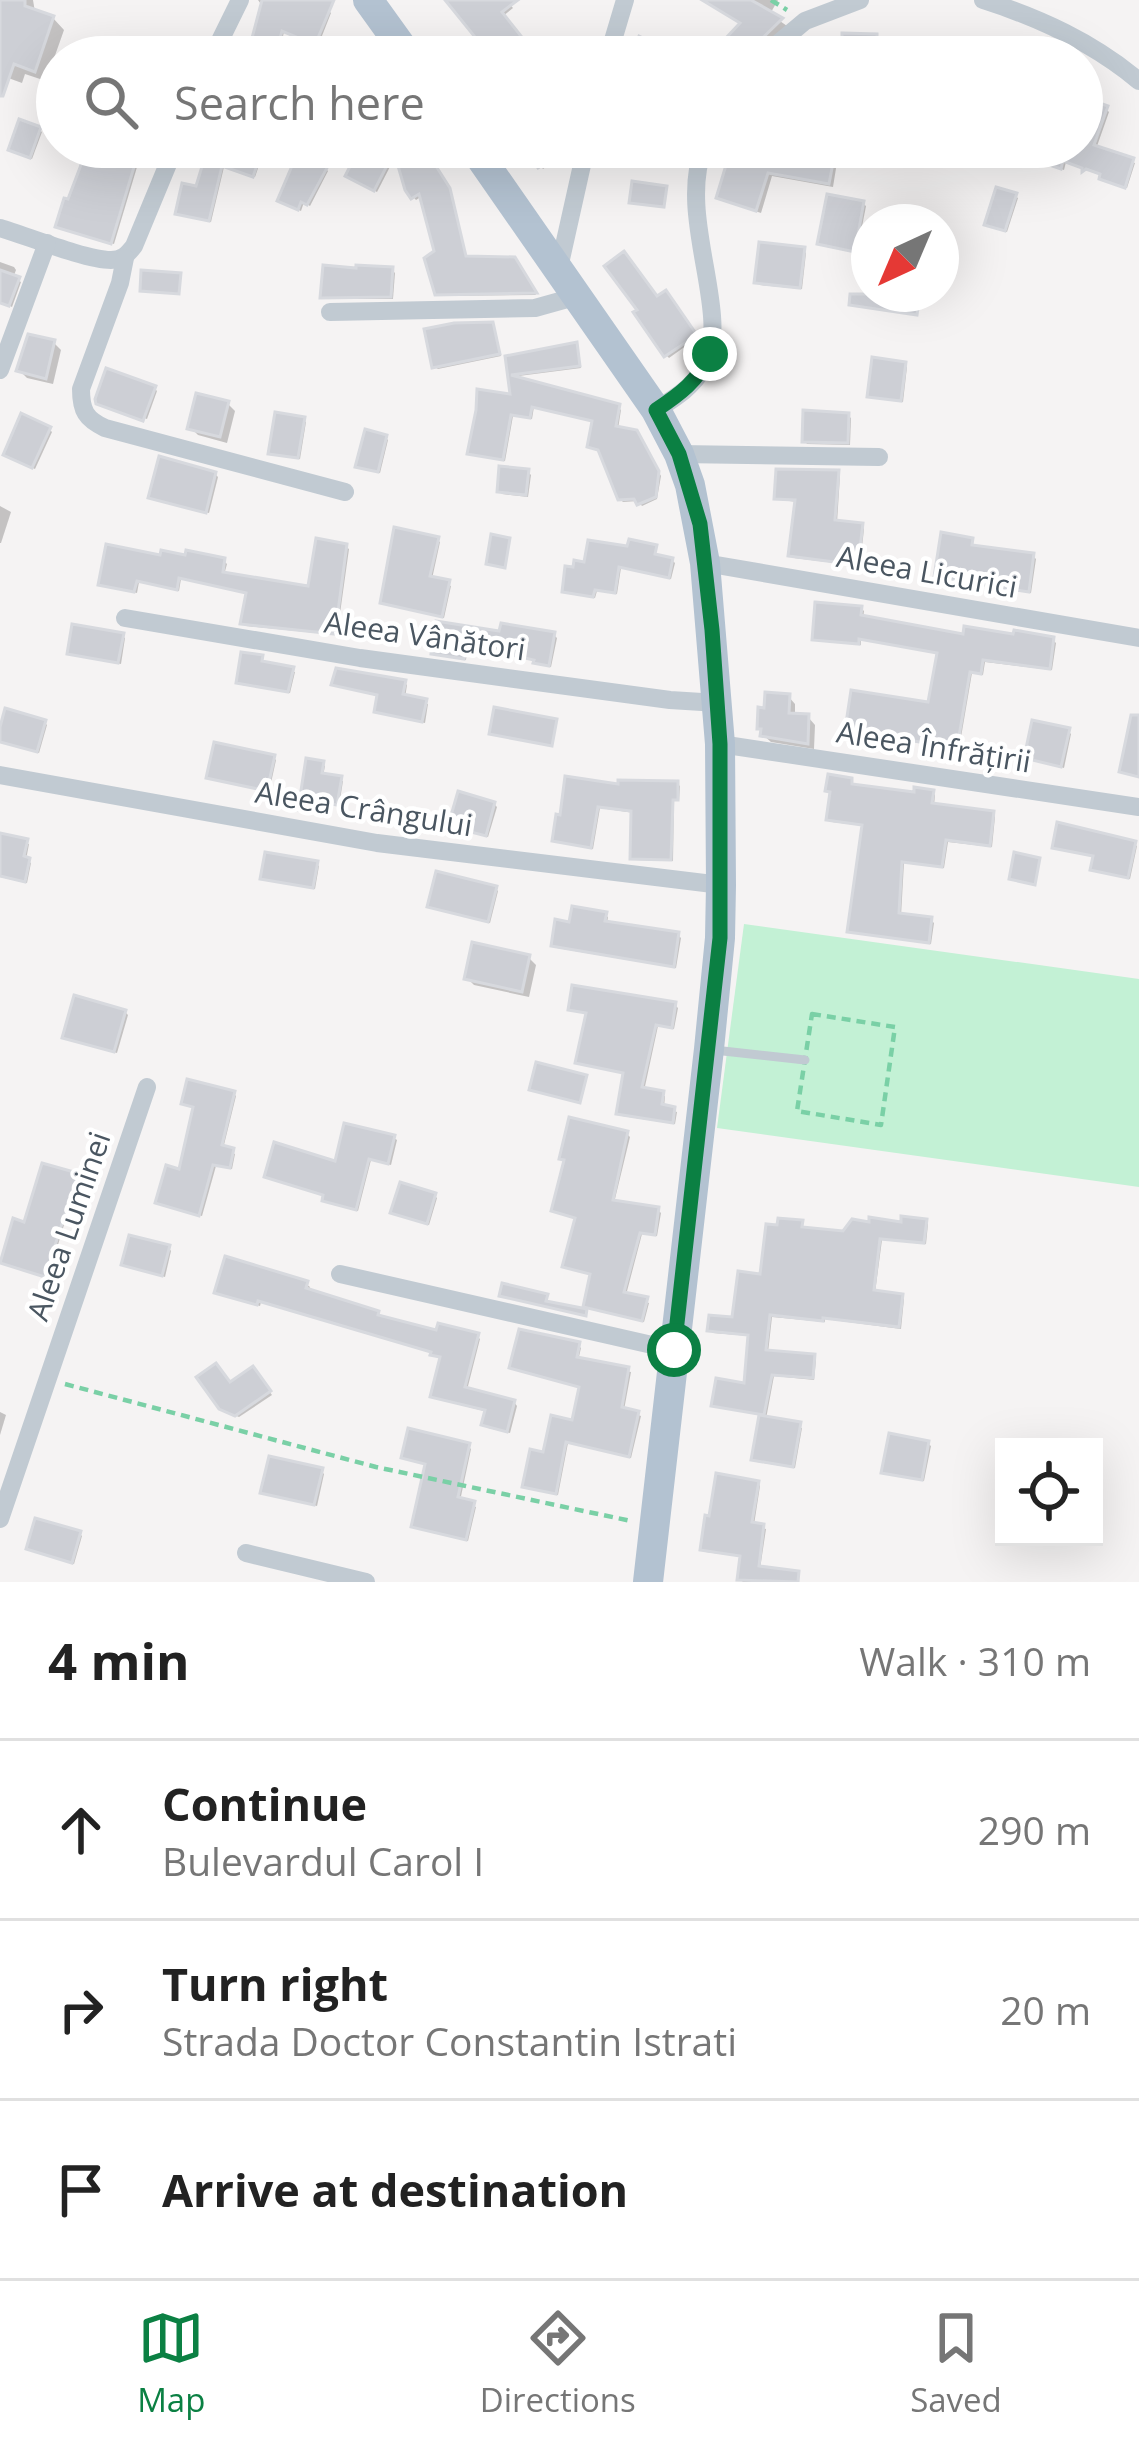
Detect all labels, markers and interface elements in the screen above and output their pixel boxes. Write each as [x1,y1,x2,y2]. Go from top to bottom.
search box [36,36,1103,168]
icon: search [78,69,144,135]
text: Search here [174,72,425,133]
north arrow [851,204,959,312]
route end [683,327,737,381]
street label: Aleea Licurici [834,535,1020,607]
street label: Aleea Vânători [322,601,528,669]
street label: Aleea Înfrățirii [834,710,1034,782]
street label: Aleea Crângului [253,771,475,845]
street label: Aleea Luminei [17,1126,119,1326]
route start [647,1323,701,1377]
map controls [995,1438,1103,1546]
button: locate [995,1438,1103,1546]
text: 4 min [48,1625,190,1695]
text: Walk · 310 m [859,1634,1091,1687]
text: Continue [162,1773,367,1834]
icon: ahead [48,1797,114,1863]
text: 290 m [978,1803,1091,1856]
text: Bulevardul Carol I [162,1834,484,1887]
text: Turn right [162,1953,388,2014]
icon: right [48,1977,114,2043]
text: 20 m [1000,1983,1091,2036]
text: Strada Doctor Constantin Istrati [162,2014,737,2067]
icon: arrive [48,2157,114,2223]
text: Arrive at destination [162,2159,628,2220]
tab: Map [137,2305,205,2422]
tab: Directions [480,2305,636,2422]
tab: Saved [910,2305,1002,2422]

